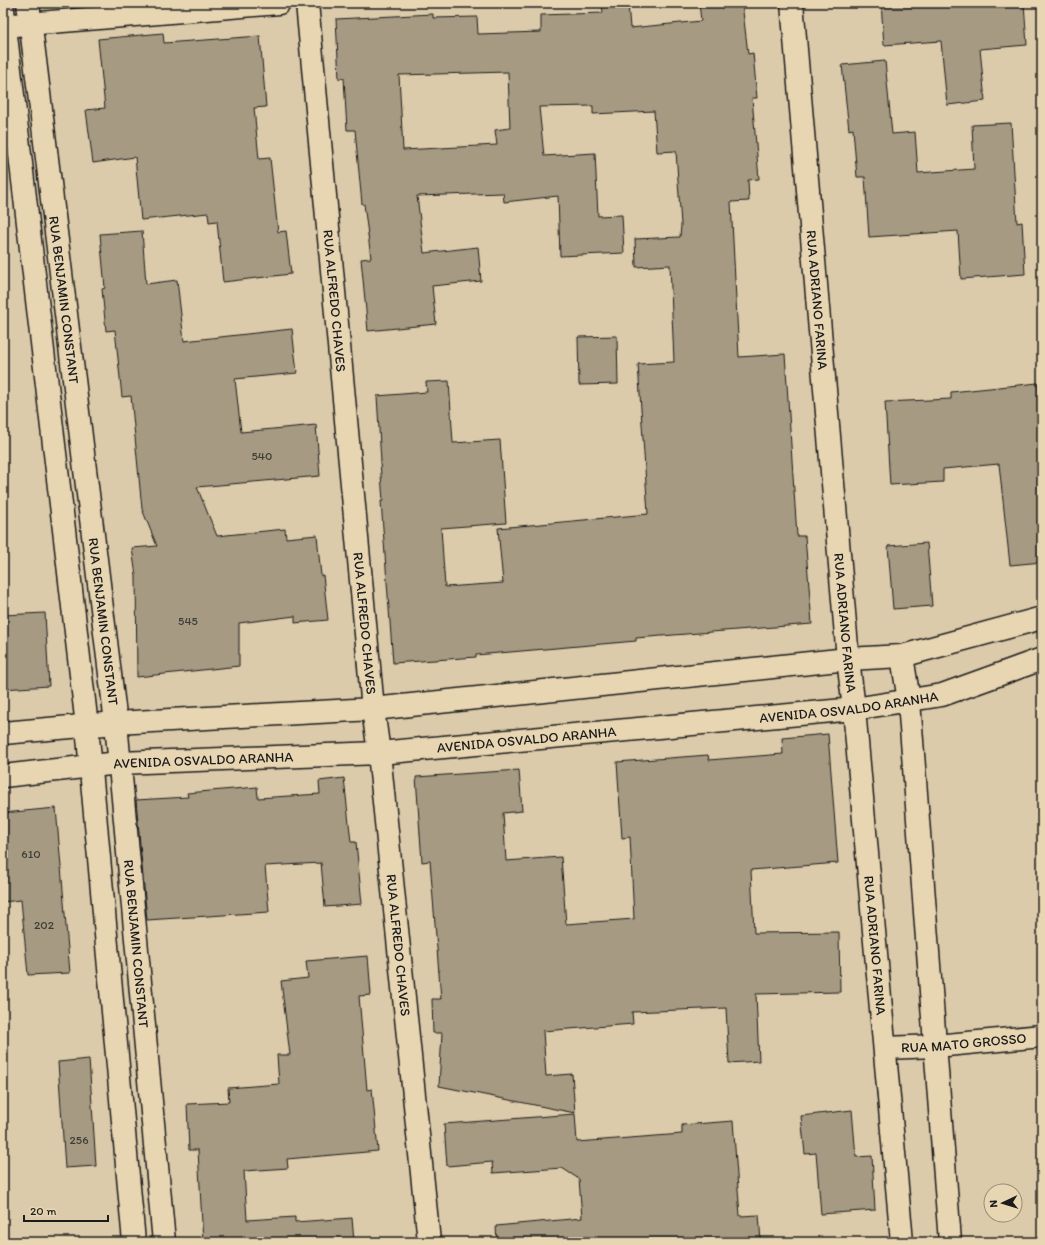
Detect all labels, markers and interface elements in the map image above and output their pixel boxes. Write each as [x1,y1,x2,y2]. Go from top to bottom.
street label: RUA BENJAMIN CONSTANT [45,215,82,385]
street label: RUA ALFREDO CHAVES [319,229,349,373]
street label: RUA ADRIANO FARINA [802,229,831,371]
house number: 540 [252,449,272,463]
street label: RUA BENJAMIN CONSTANT [84,537,122,706]
street label: RUA ALFREDO CHAVES [349,551,380,695]
street label: RUA ADRIANO FARINA [830,552,860,694]
house number: 545 [178,614,198,628]
street label: AVENIDA OSVALDO ARANHA [759,688,940,727]
street label: AVENIDA OSVALDO ARANHA [436,723,617,757]
street label: AVENIDA OSVALDO ARANHA [112,748,294,773]
house number: 610 [21,847,41,861]
street label: RUA BENJAMIN CONSTANT [120,859,152,1029]
street label: RUA ALFREDO CHAVES [382,873,414,1017]
street label: RUA ADRIANO FARINA [860,875,890,1016]
house number: 202 [34,918,55,932]
street label: RUA MATO GROSSO [901,1030,1027,1056]
house number: 256 [70,1133,88,1147]
north arrow [983,1183,1023,1223]
scale bar [24,1197,108,1223]
text: N [987,1199,1000,1208]
text: 20 m [30,1204,57,1218]

